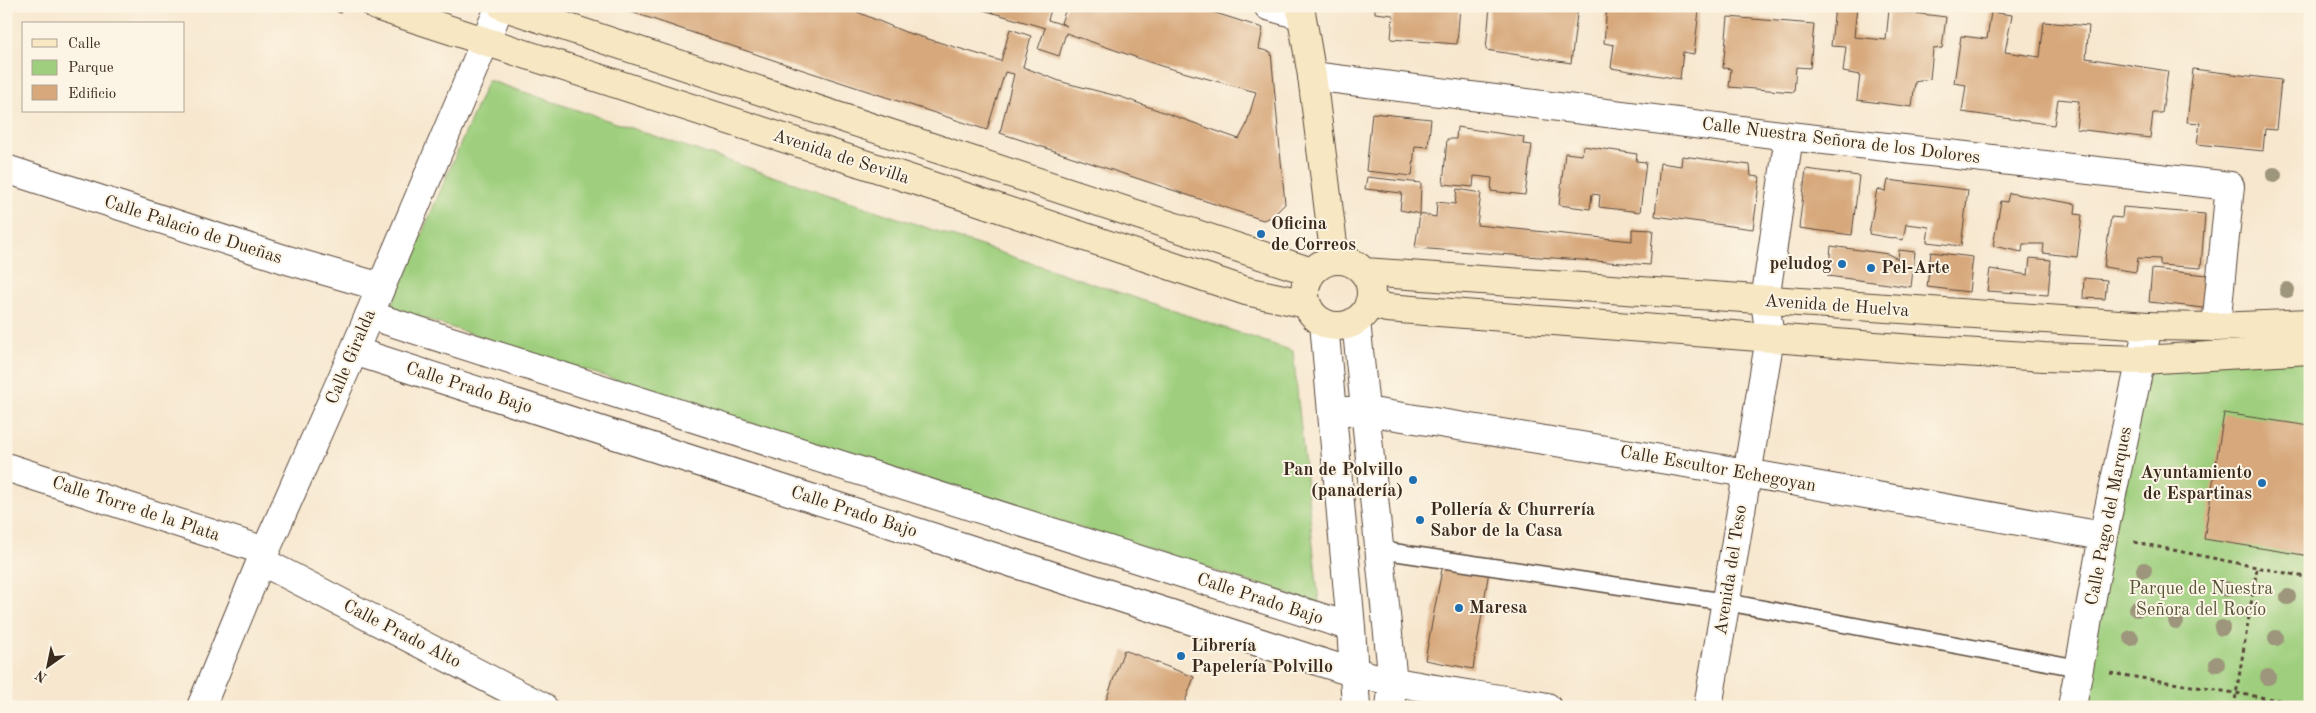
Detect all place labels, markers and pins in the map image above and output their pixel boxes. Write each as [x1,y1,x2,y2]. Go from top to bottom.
place label: Oficina de Correos [1271,215,1356,254]
marker: Oficina de Correos [1255,228,1267,240]
place label: peludog [1770,255,1832,273]
marker: peludog [1836,258,1848,270]
place label: Pel-Arte [1881,259,1950,277]
marker: Pel-Arte [1865,262,1877,274]
place label: Pan de Polvillo (panadería) [1282,461,1403,500]
place label: Ayuntamiento de Espartinas [2140,464,2252,503]
marker: Pan de Polvillo (panadería) [1407,474,1419,486]
marker: Ayuntamiento de Espartinas [2256,477,2268,489]
place label: Pollería & Churrería Sabor de la Casa [1430,501,1595,540]
marker: Pollería & Churrería Sabor de la Casa [1414,514,1426,526]
place label: Maresa [1469,599,1527,617]
marker: Maresa [1453,602,1465,614]
place label: Librería Papelería Polvillo [1191,637,1333,676]
marker: Librería Papelería Polvillo [1175,650,1187,662]

